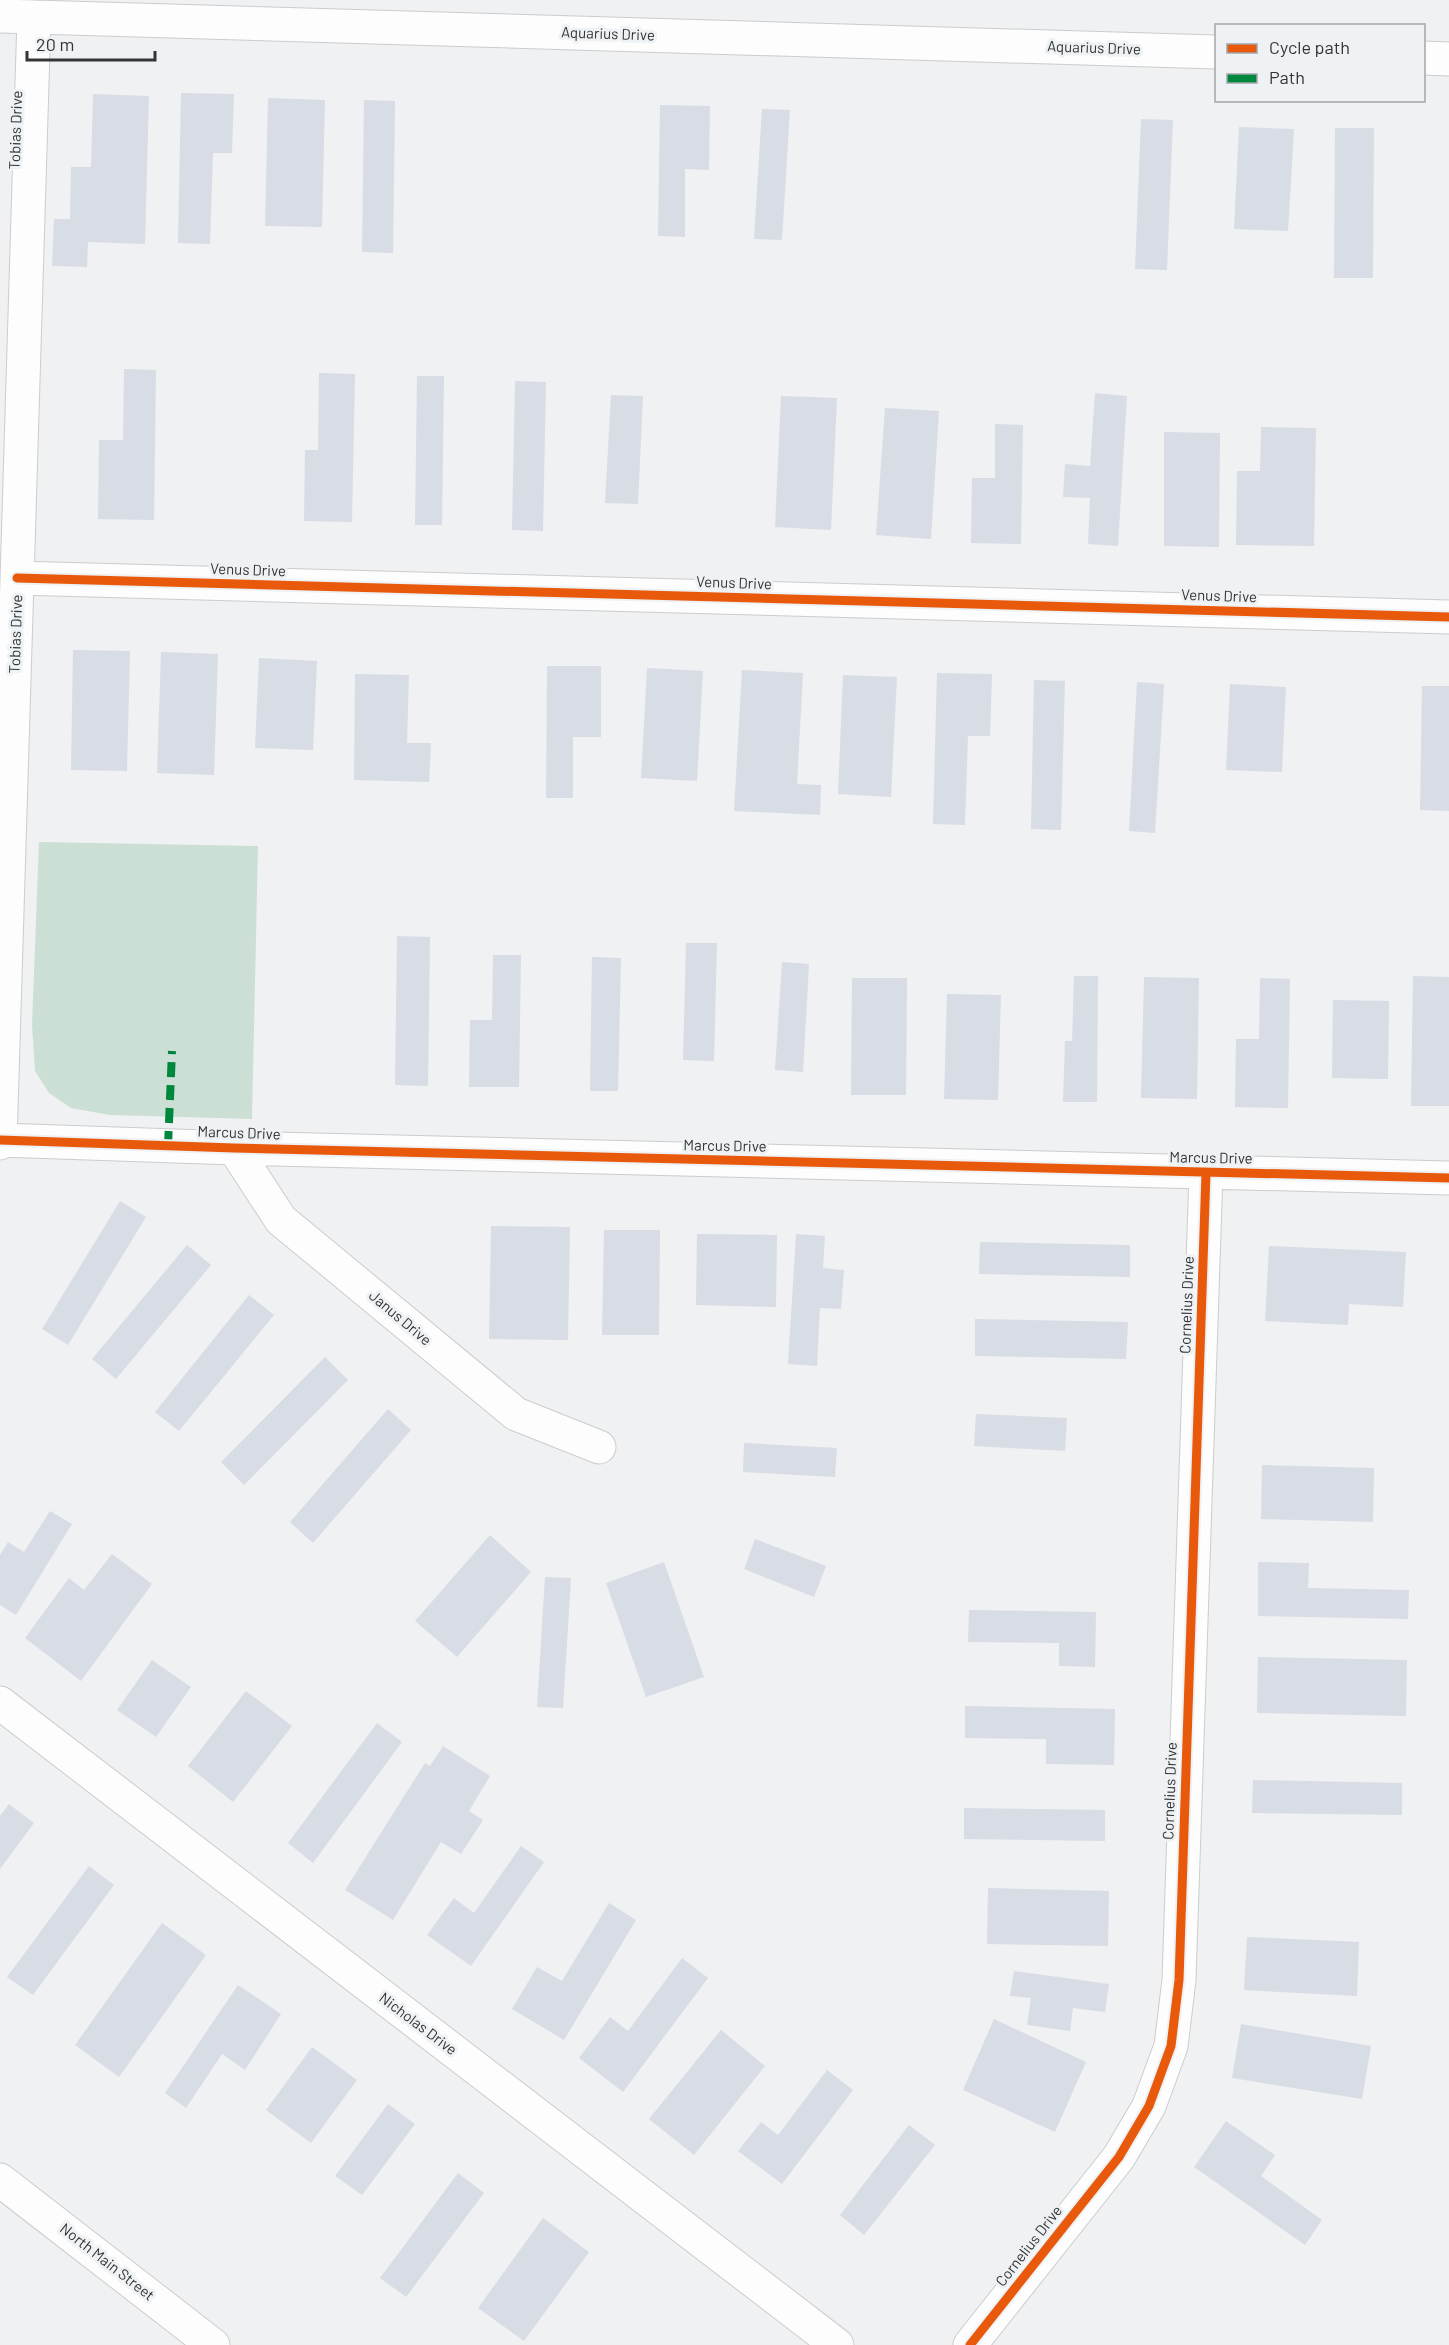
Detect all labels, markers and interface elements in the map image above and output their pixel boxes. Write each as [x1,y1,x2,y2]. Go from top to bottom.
street label: Aquarius Drive [561,22,655,44]
scale bar [27,24,154,62]
legend [1215,24,1425,102]
text: 20 m [36,33,74,55]
street label: Aquarius Drive [1047,36,1141,58]
text: Cycle path [1269,36,1350,58]
text: Path [1269,66,1305,88]
street label: Tobias Drive [5,90,25,170]
street label: Venus Drive [210,559,286,579]
street label: Venus Drive [696,572,772,592]
street label: Venus Drive [1181,585,1257,605]
street label: Tobias Drive [5,594,25,674]
street label: Marcus Drive [197,1122,281,1142]
street label: Marcus Drive [683,1135,767,1155]
street label: Marcus Drive [1169,1147,1253,1167]
street label: Cornelius Drive [1175,1256,1197,1354]
street label: Janus Drive [366,1286,436,1349]
street label: Cornelius Drive [1158,1742,1180,1840]
street label: Nicholas Drive [376,1988,461,2058]
street label: Cornelius Drive [991,2201,1065,2289]
street label: North Main Street [57,2219,158,2304]

